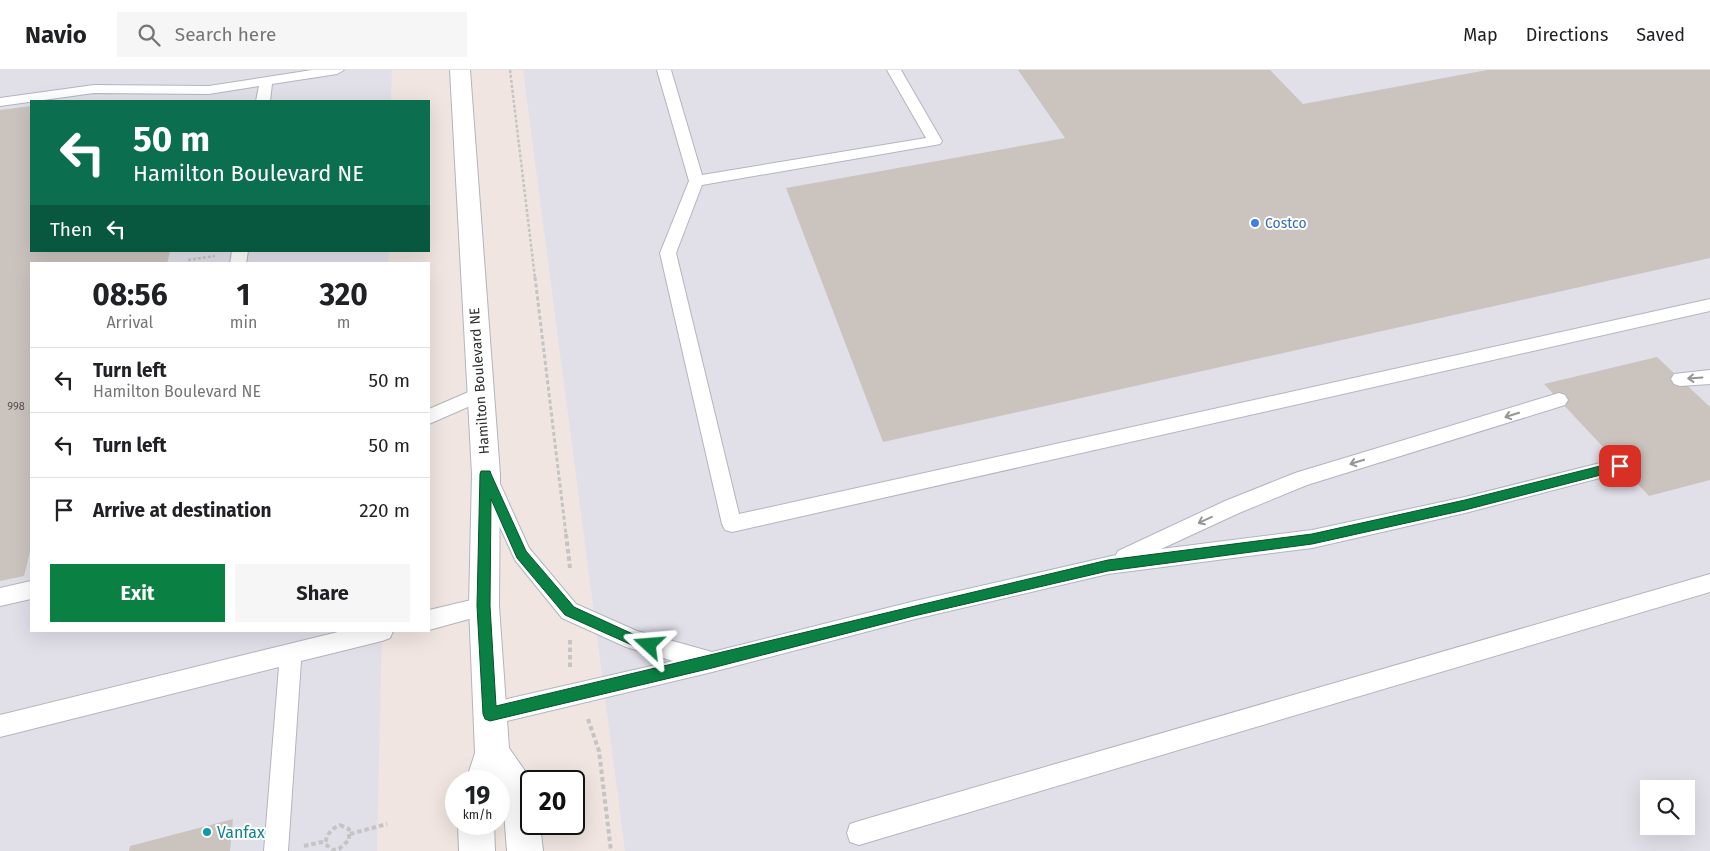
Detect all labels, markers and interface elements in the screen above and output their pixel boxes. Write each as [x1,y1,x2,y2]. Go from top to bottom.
search box [117,12,467,57]
text: Navio [25,21,87,49]
icon: search [135,21,163,49]
text: Search here [175,23,276,46]
text: Map [1463,24,1498,46]
text: Directions [1526,24,1608,46]
text: Saved [1636,24,1685,46]
text: 50 m [133,118,210,160]
icon: left [50,120,115,185]
text: Hamilton Boulevard NE [133,160,364,187]
icon: left [102,215,130,243]
place label: Costco [1265,215,1307,232]
marker: Costco [1249,217,1261,229]
text: Then [50,218,92,241]
text: 08:56 [92,277,168,313]
text: 1 [237,277,250,313]
text: 320 [319,277,368,313]
street label: Hamilton Boulevard NE [466,307,493,455]
text: Arrival [106,313,153,332]
text: min [230,313,257,332]
text: m [337,313,351,332]
text: Turn left [93,359,167,382]
icon: left [50,366,78,394]
text: 50 m [369,369,410,392]
one-way arrow [1687,373,1703,382]
text: Hamilton Boulevard NE [93,382,261,401]
house number: 998 [7,400,25,413]
one-way arrow [1505,410,1521,420]
icon: left [50,431,78,459]
text: Turn left [93,434,167,457]
text: 50 m [369,434,410,457]
pin [1599,445,1641,487]
icon: arrive [1606,452,1634,480]
one-way arrow [1349,458,1365,468]
icon: arrive [50,496,78,524]
text: Arrive at destination [93,499,272,522]
text: 220 m [359,499,410,522]
one-way arrow [1198,516,1213,525]
button: Exit [50,564,225,622]
button: Share [235,564,410,622]
position arrow [622,618,674,670]
speed limit sign: 20 [520,770,585,835]
map controls [1640,780,1695,835]
button: search [1640,780,1695,835]
text: 19 [465,781,490,811]
text: km/h [463,808,492,822]
place label: Vanfax [217,823,265,842]
marker: Vanfax [201,826,213,838]

